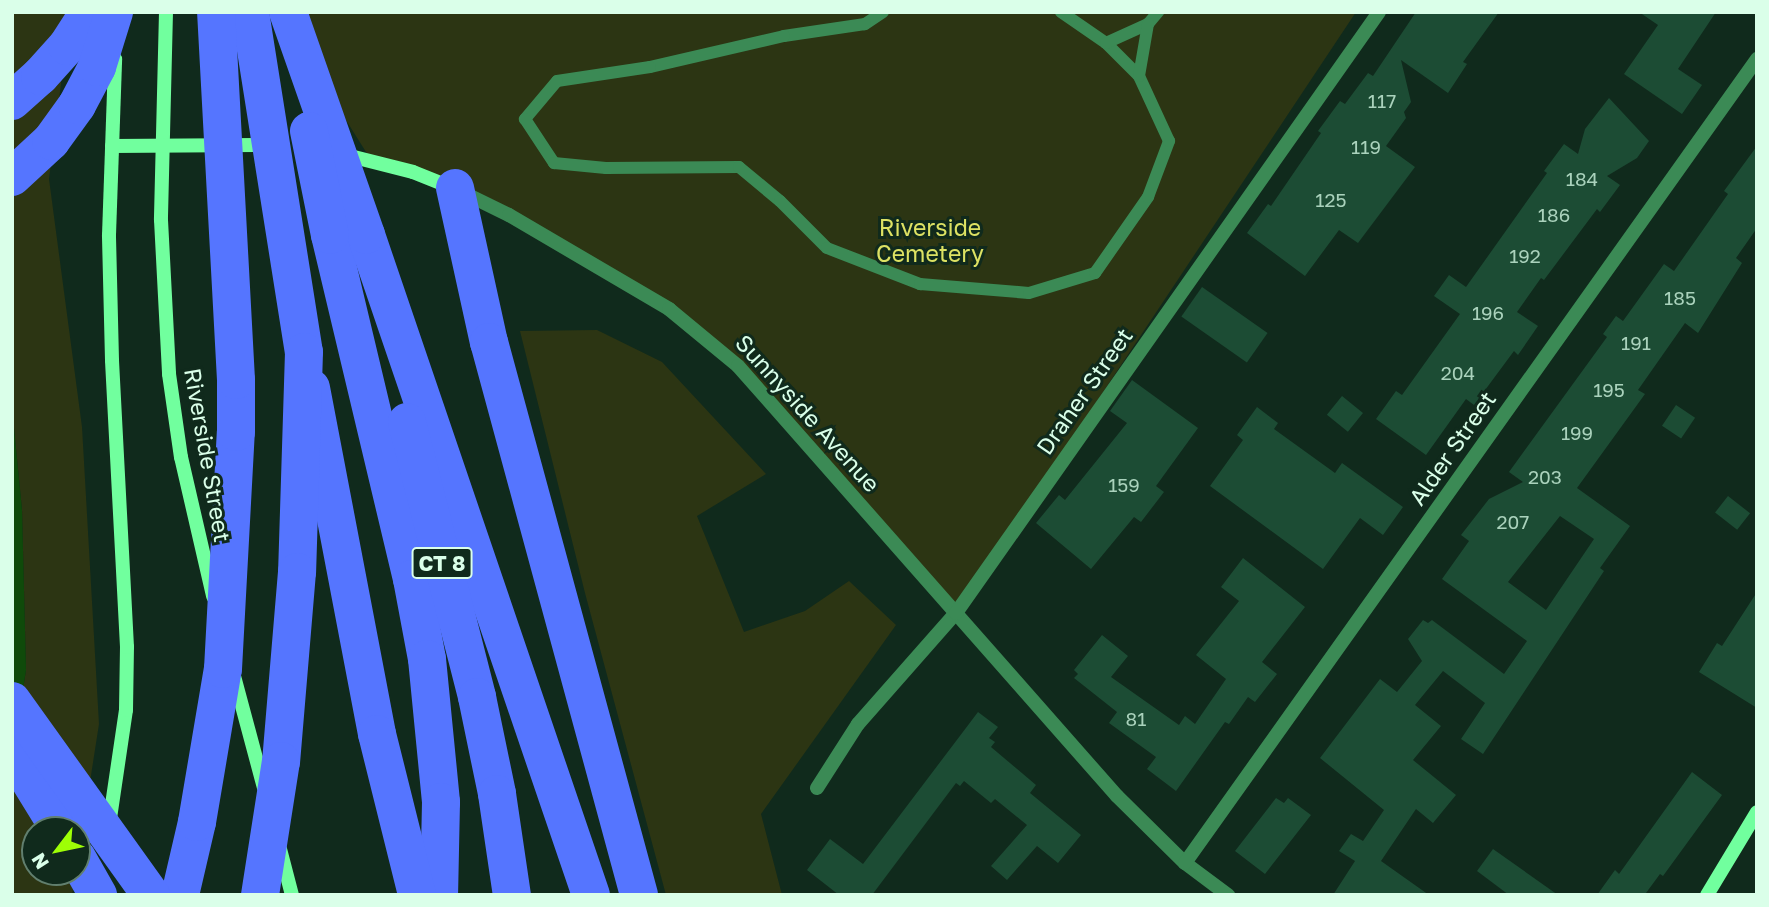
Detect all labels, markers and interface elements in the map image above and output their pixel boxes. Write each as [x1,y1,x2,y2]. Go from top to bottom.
house number: 117 [1368,90,1396,112]
house number: 119 [1351,136,1381,158]
house number: 184 [1566,168,1598,190]
house number: 125 [1315,189,1347,211]
house number: 186 [1538,204,1570,226]
park label: Riverside Cemetery [876,213,984,267]
house number: 192 [1509,245,1541,267]
house number: 185 [1664,287,1696,309]
house number: 196 [1472,302,1504,324]
street label: Draher Street [1030,322,1138,460]
street label: Sunnyside Avenue [730,329,886,497]
house number: 191 [1621,332,1651,354]
house number: 204 [1441,362,1475,384]
street label: Riverside Street [179,366,237,544]
house number: 195 [1593,379,1625,401]
street label: Alder Street [1403,386,1501,510]
house number: 199 [1561,422,1593,444]
house number: 203 [1528,466,1562,488]
house number: 159 [1108,474,1140,496]
house number: 207 [1497,511,1529,533]
road number: CT 8 [410,546,474,580]
house number: 81 [1126,708,1146,730]
north arrow [21,816,91,886]
text: N [26,849,53,874]

